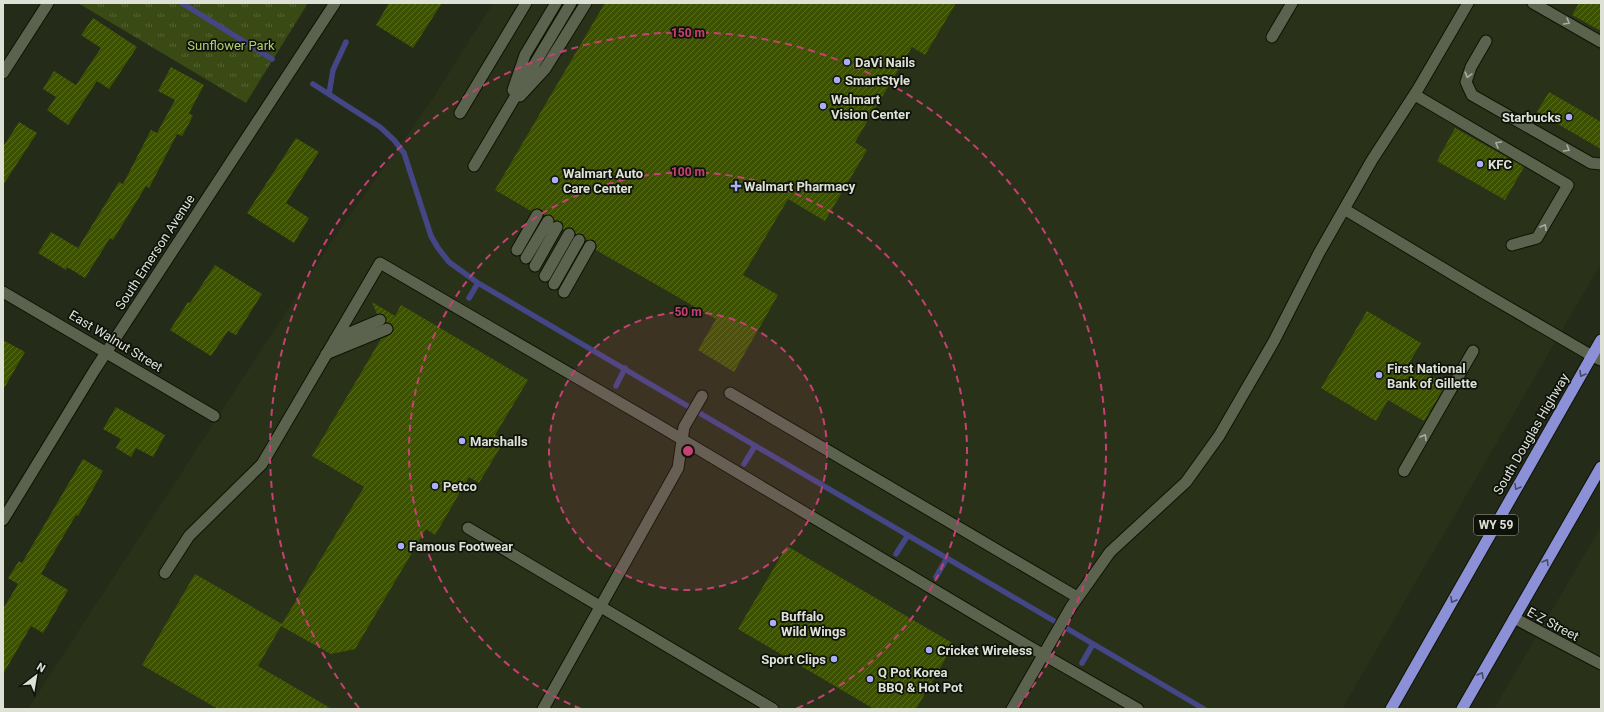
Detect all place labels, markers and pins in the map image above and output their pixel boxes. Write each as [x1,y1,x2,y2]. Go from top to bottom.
place label: DaVi Nails [855,55,916,70]
marker: DaVi Nails [842,57,852,67]
place label: SmartStyle [845,73,910,88]
marker: SmartStyle [832,75,842,85]
place label: Walmart Vision Center [831,92,910,122]
marker: Walmart Vision Center [818,101,828,111]
place label: Starbucks [1502,110,1561,125]
marker: Starbucks [1564,112,1574,122]
place label: KFC [1488,157,1512,172]
marker: KFC [1475,159,1485,169]
place label: Walmart Auto Care Center [563,166,643,196]
marker: Walmart Auto Care Center [550,175,560,185]
place label: Walmart Pharmacy [744,179,856,194]
marker: Walmart Pharmacy [731,181,741,191]
place label: First National Bank of Gillette [1387,361,1477,391]
marker: First National Bank of Gillette [1374,370,1384,380]
place label: Marshalls [470,434,528,449]
marker: Marshalls [457,436,467,446]
centre of rings [681,444,695,458]
place label: Petco [443,479,477,494]
marker: Petco [430,481,440,491]
place label: Famous Footwear [409,539,513,554]
marker: Famous Footwear [396,541,406,551]
place label: Buffalo Wild Wings [781,609,846,639]
marker: Buffalo Wild Wings [768,618,778,628]
place label: Cricket Wireless [937,643,1033,658]
marker: Cricket Wireless [924,645,934,655]
place label: Sport Clips [761,652,826,667]
marker: Sport Clips [829,654,839,664]
place label: Q Pot Korea BBQ & Hot Pot [878,665,963,695]
marker: Q Pot Korea BBQ & Hot Pot [865,674,875,684]

